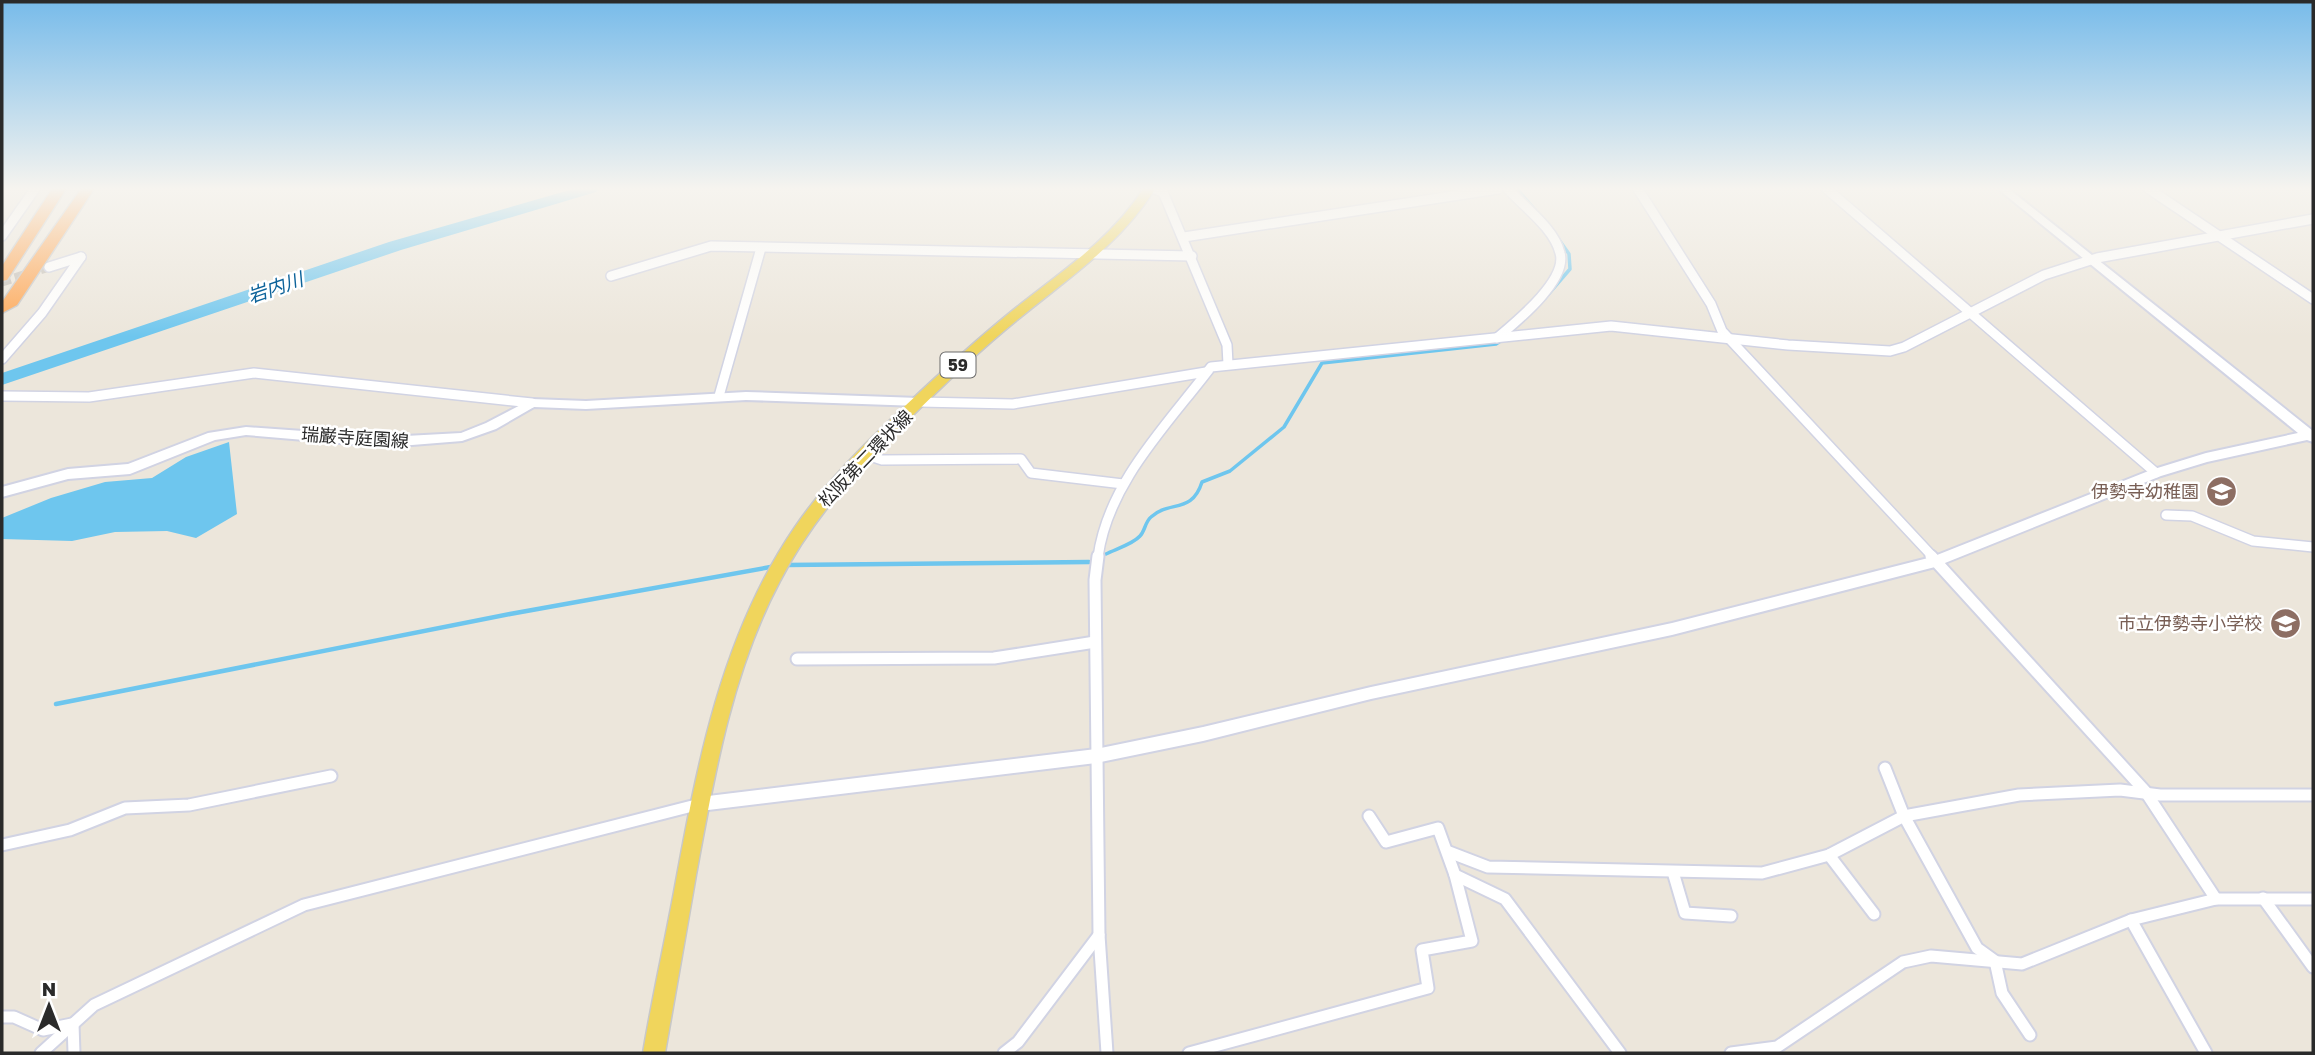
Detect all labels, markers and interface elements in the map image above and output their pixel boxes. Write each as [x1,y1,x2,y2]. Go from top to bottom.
water label: 岩内川 [244,266,308,307]
road number: 59 [940,352,976,378]
street label: 松阪第二環状線 [813,405,917,511]
street label: 瑞巌寺庭園線 [300,422,410,452]
school or university icon: 伊勢寺幼稚園 [2205,474,2239,508]
place label: 伊勢寺幼稚園 [2091,480,2199,502]
school or university icon: 市立伊勢寺小学校 [2268,606,2302,640]
place label: 市立伊勢寺小学校 [2118,612,2262,634]
north arrow [14,971,84,1041]
text: N [42,977,56,1000]

